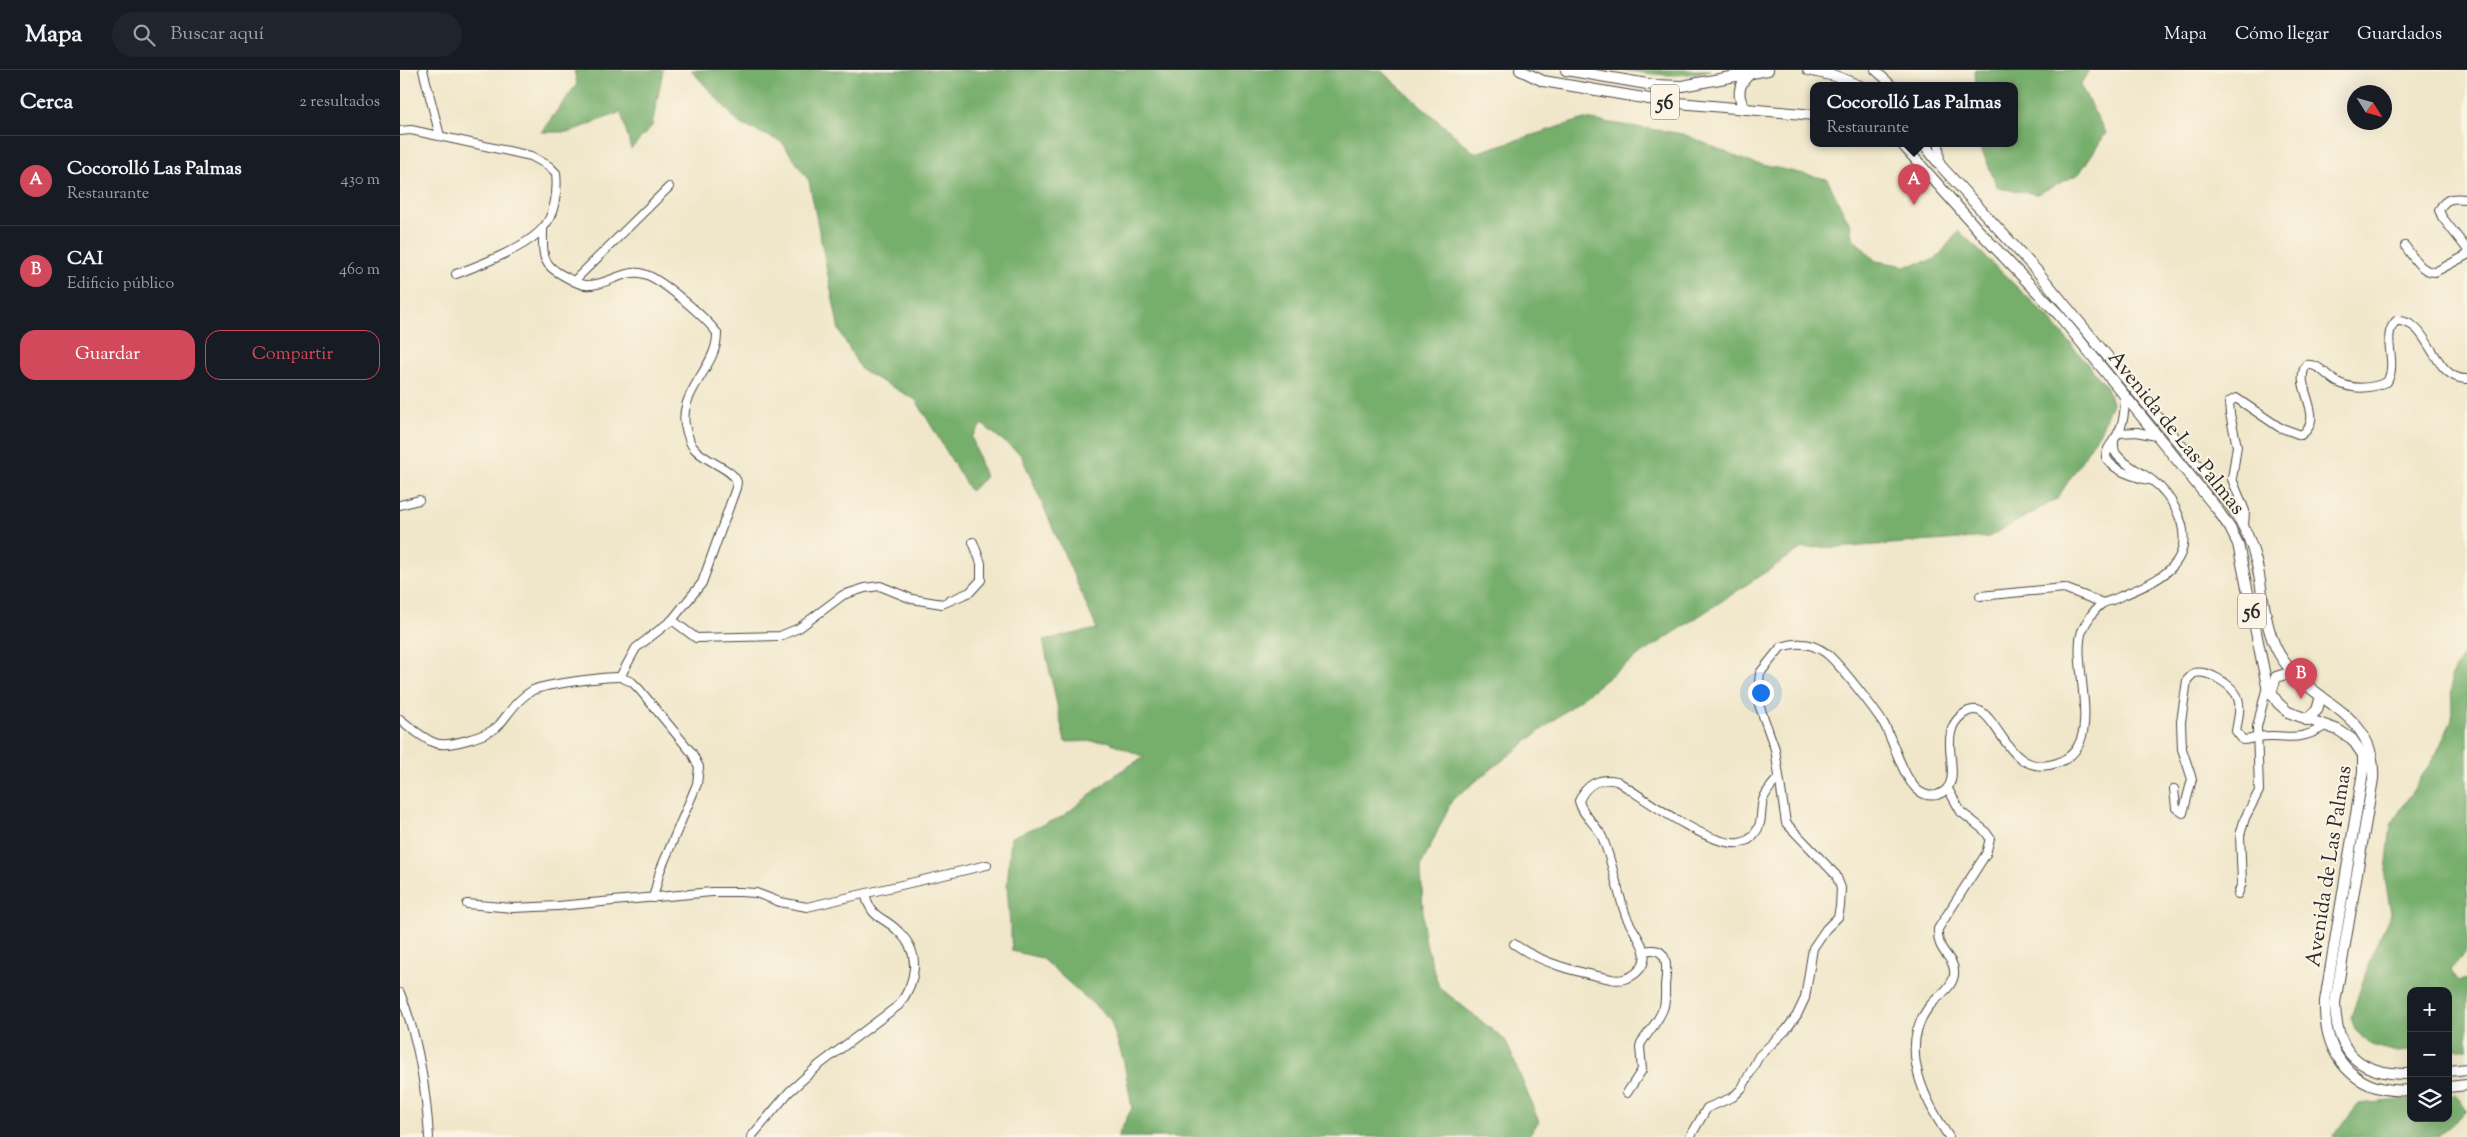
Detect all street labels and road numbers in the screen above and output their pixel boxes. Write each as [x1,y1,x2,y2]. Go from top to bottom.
road number: 56 [1651,85,1679,120]
street label: Avenida de Las Palmas [2100,345,2251,522]
road number: 56 [2238,594,2266,628]
street label: Avenida de Las Palmas [2299,763,2361,969]

